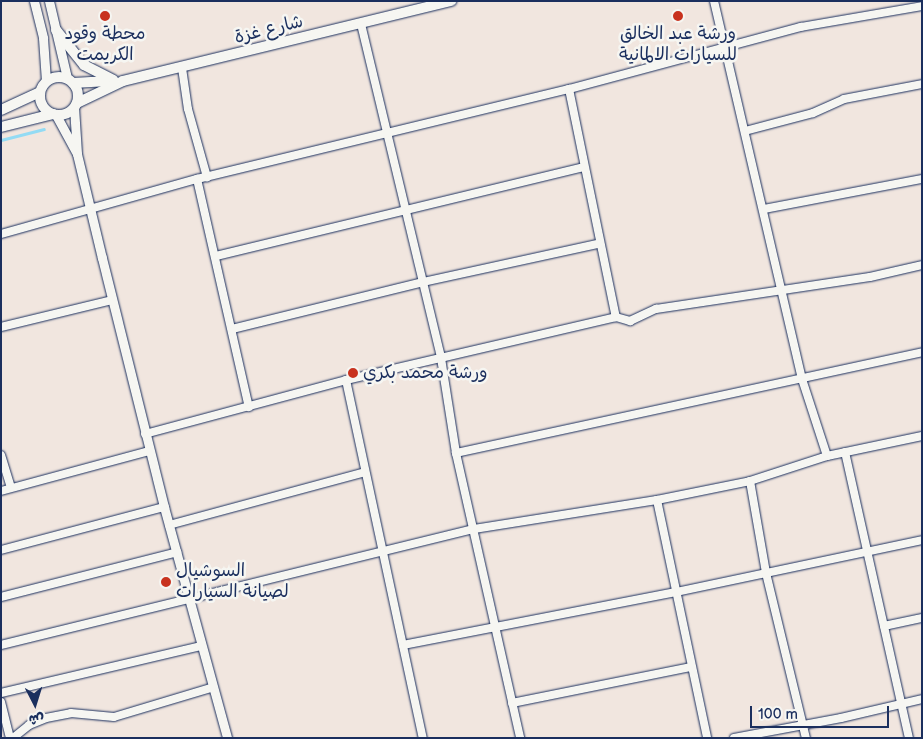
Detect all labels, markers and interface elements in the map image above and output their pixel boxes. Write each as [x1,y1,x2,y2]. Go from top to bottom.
marker: محطة وقود الكريمت [99,10,111,22]
marker: ورشة عبد الخالق للسيارات الالمانية [672,10,684,22]
street label: شارع غزة [232,11,306,49]
place label: محطة وقود الكريمت [64,24,146,66]
place label: ورشة عبد الخالق للسيارات الالمانية [619,24,737,66]
place label: ورشة محمد بكري [363,362,488,384]
marker: ورشة محمد بكري [347,367,359,379]
place label: السوشيال لصيانة السيارات [176,561,289,604]
marker: السوشيال لصيانة السيارات [160,576,172,588]
north arrow [10,679,60,729]
scale bar [753,696,892,728]
text: 100 m [758,705,798,724]
text: ش [28,710,45,729]

